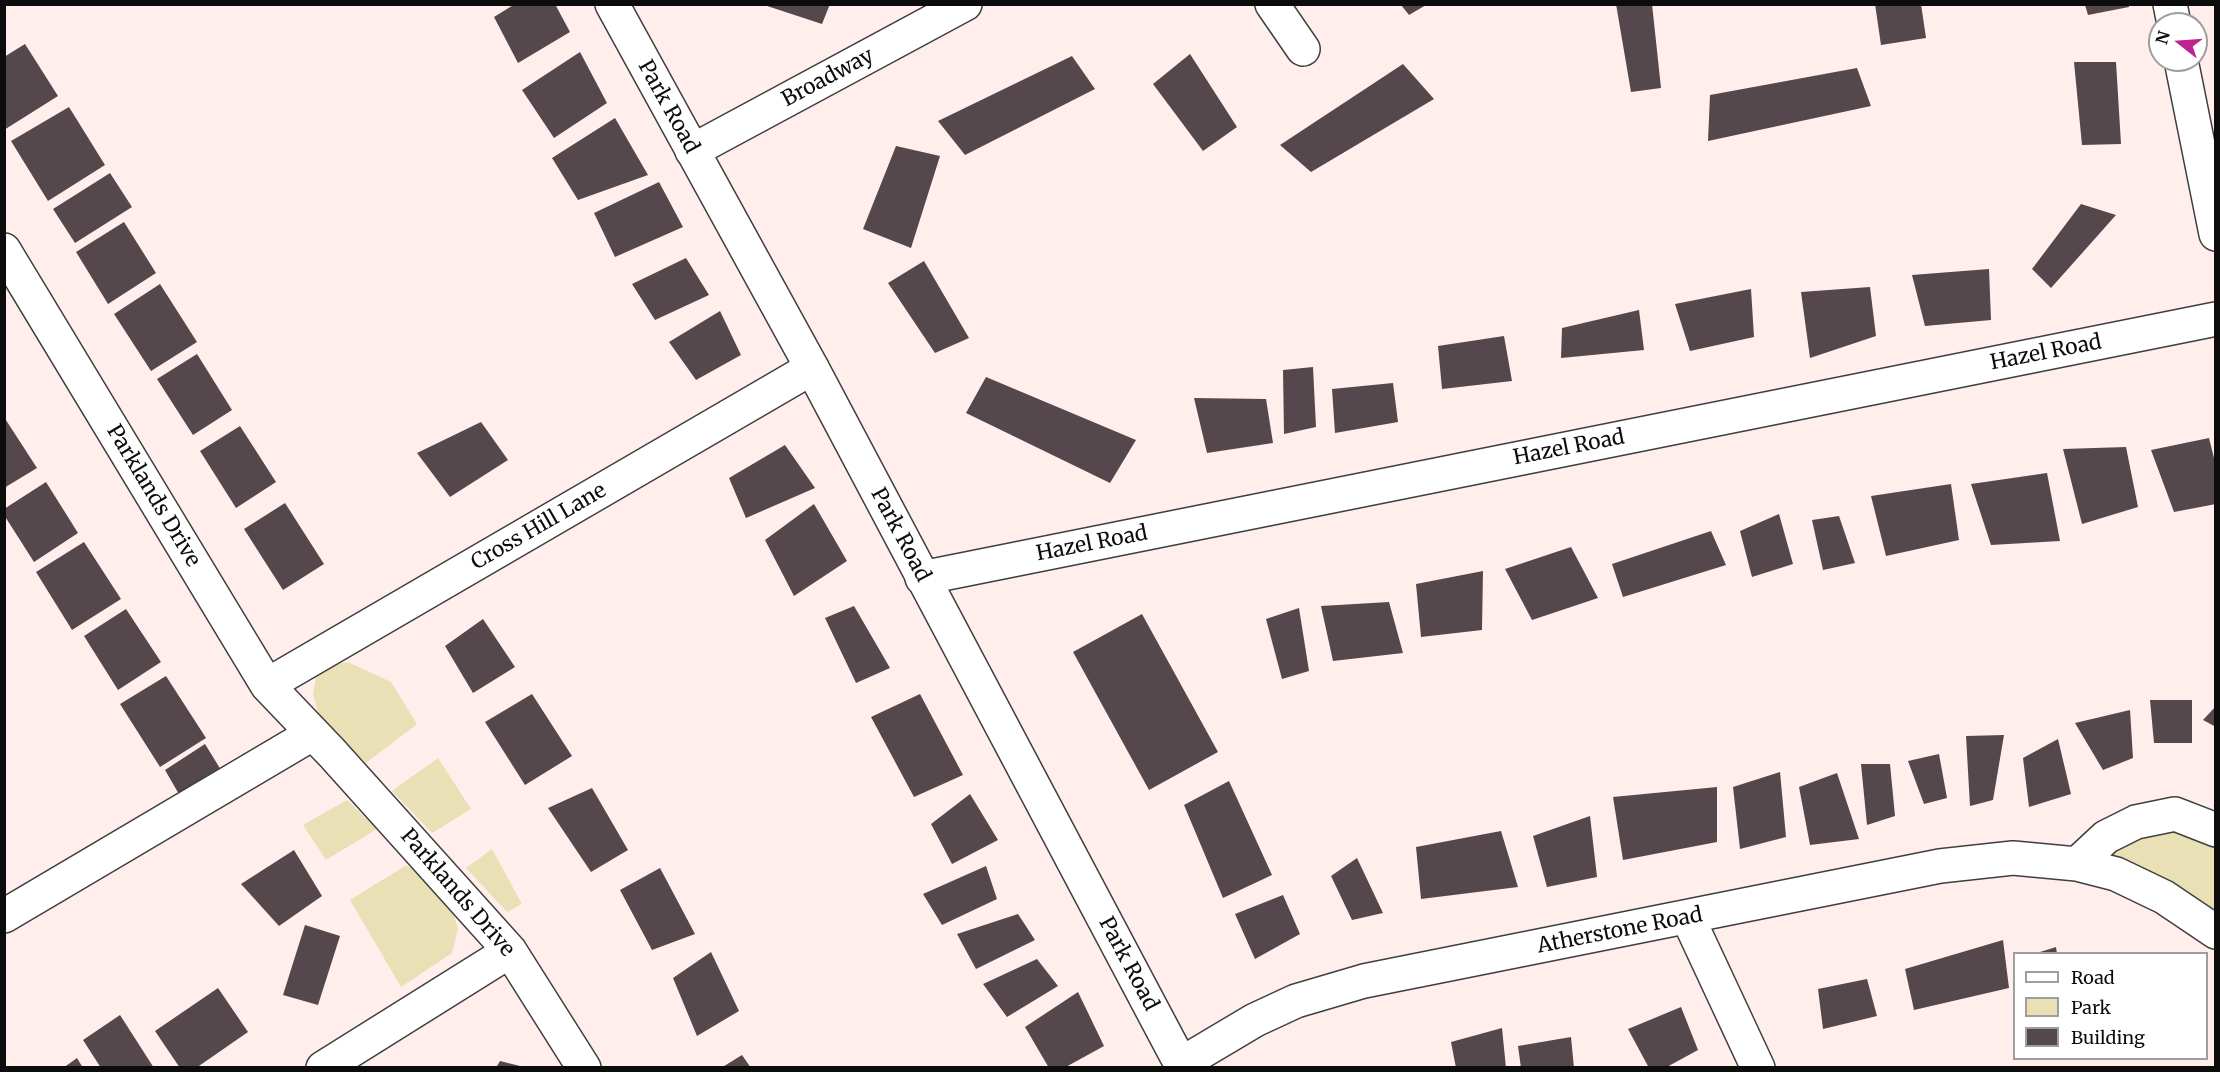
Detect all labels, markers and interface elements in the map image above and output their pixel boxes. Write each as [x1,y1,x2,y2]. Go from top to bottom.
north arrow [2148,12,2208,72]
text: N [2151,28,2174,46]
street label: Broadway [778,43,878,113]
street label: Park Road [632,56,704,158]
street label: Hazel Road [1988,330,2104,376]
street label: Parklands Drive [101,421,205,571]
street label: Hazel Road [1511,425,1627,471]
street label: Cross Hill Lane [467,478,611,576]
street label: Park Road [865,484,935,586]
street label: Hazel Road [1034,521,1150,567]
street label: Parklands Drive [395,824,519,962]
street label: Atherstone Road [1535,903,1705,959]
street label: Park Road [1093,913,1163,1015]
legend [2013,952,2208,1060]
text: Road [2071,966,2115,989]
text: Park [2071,996,2111,1019]
text: Building [2071,1026,2145,1049]

